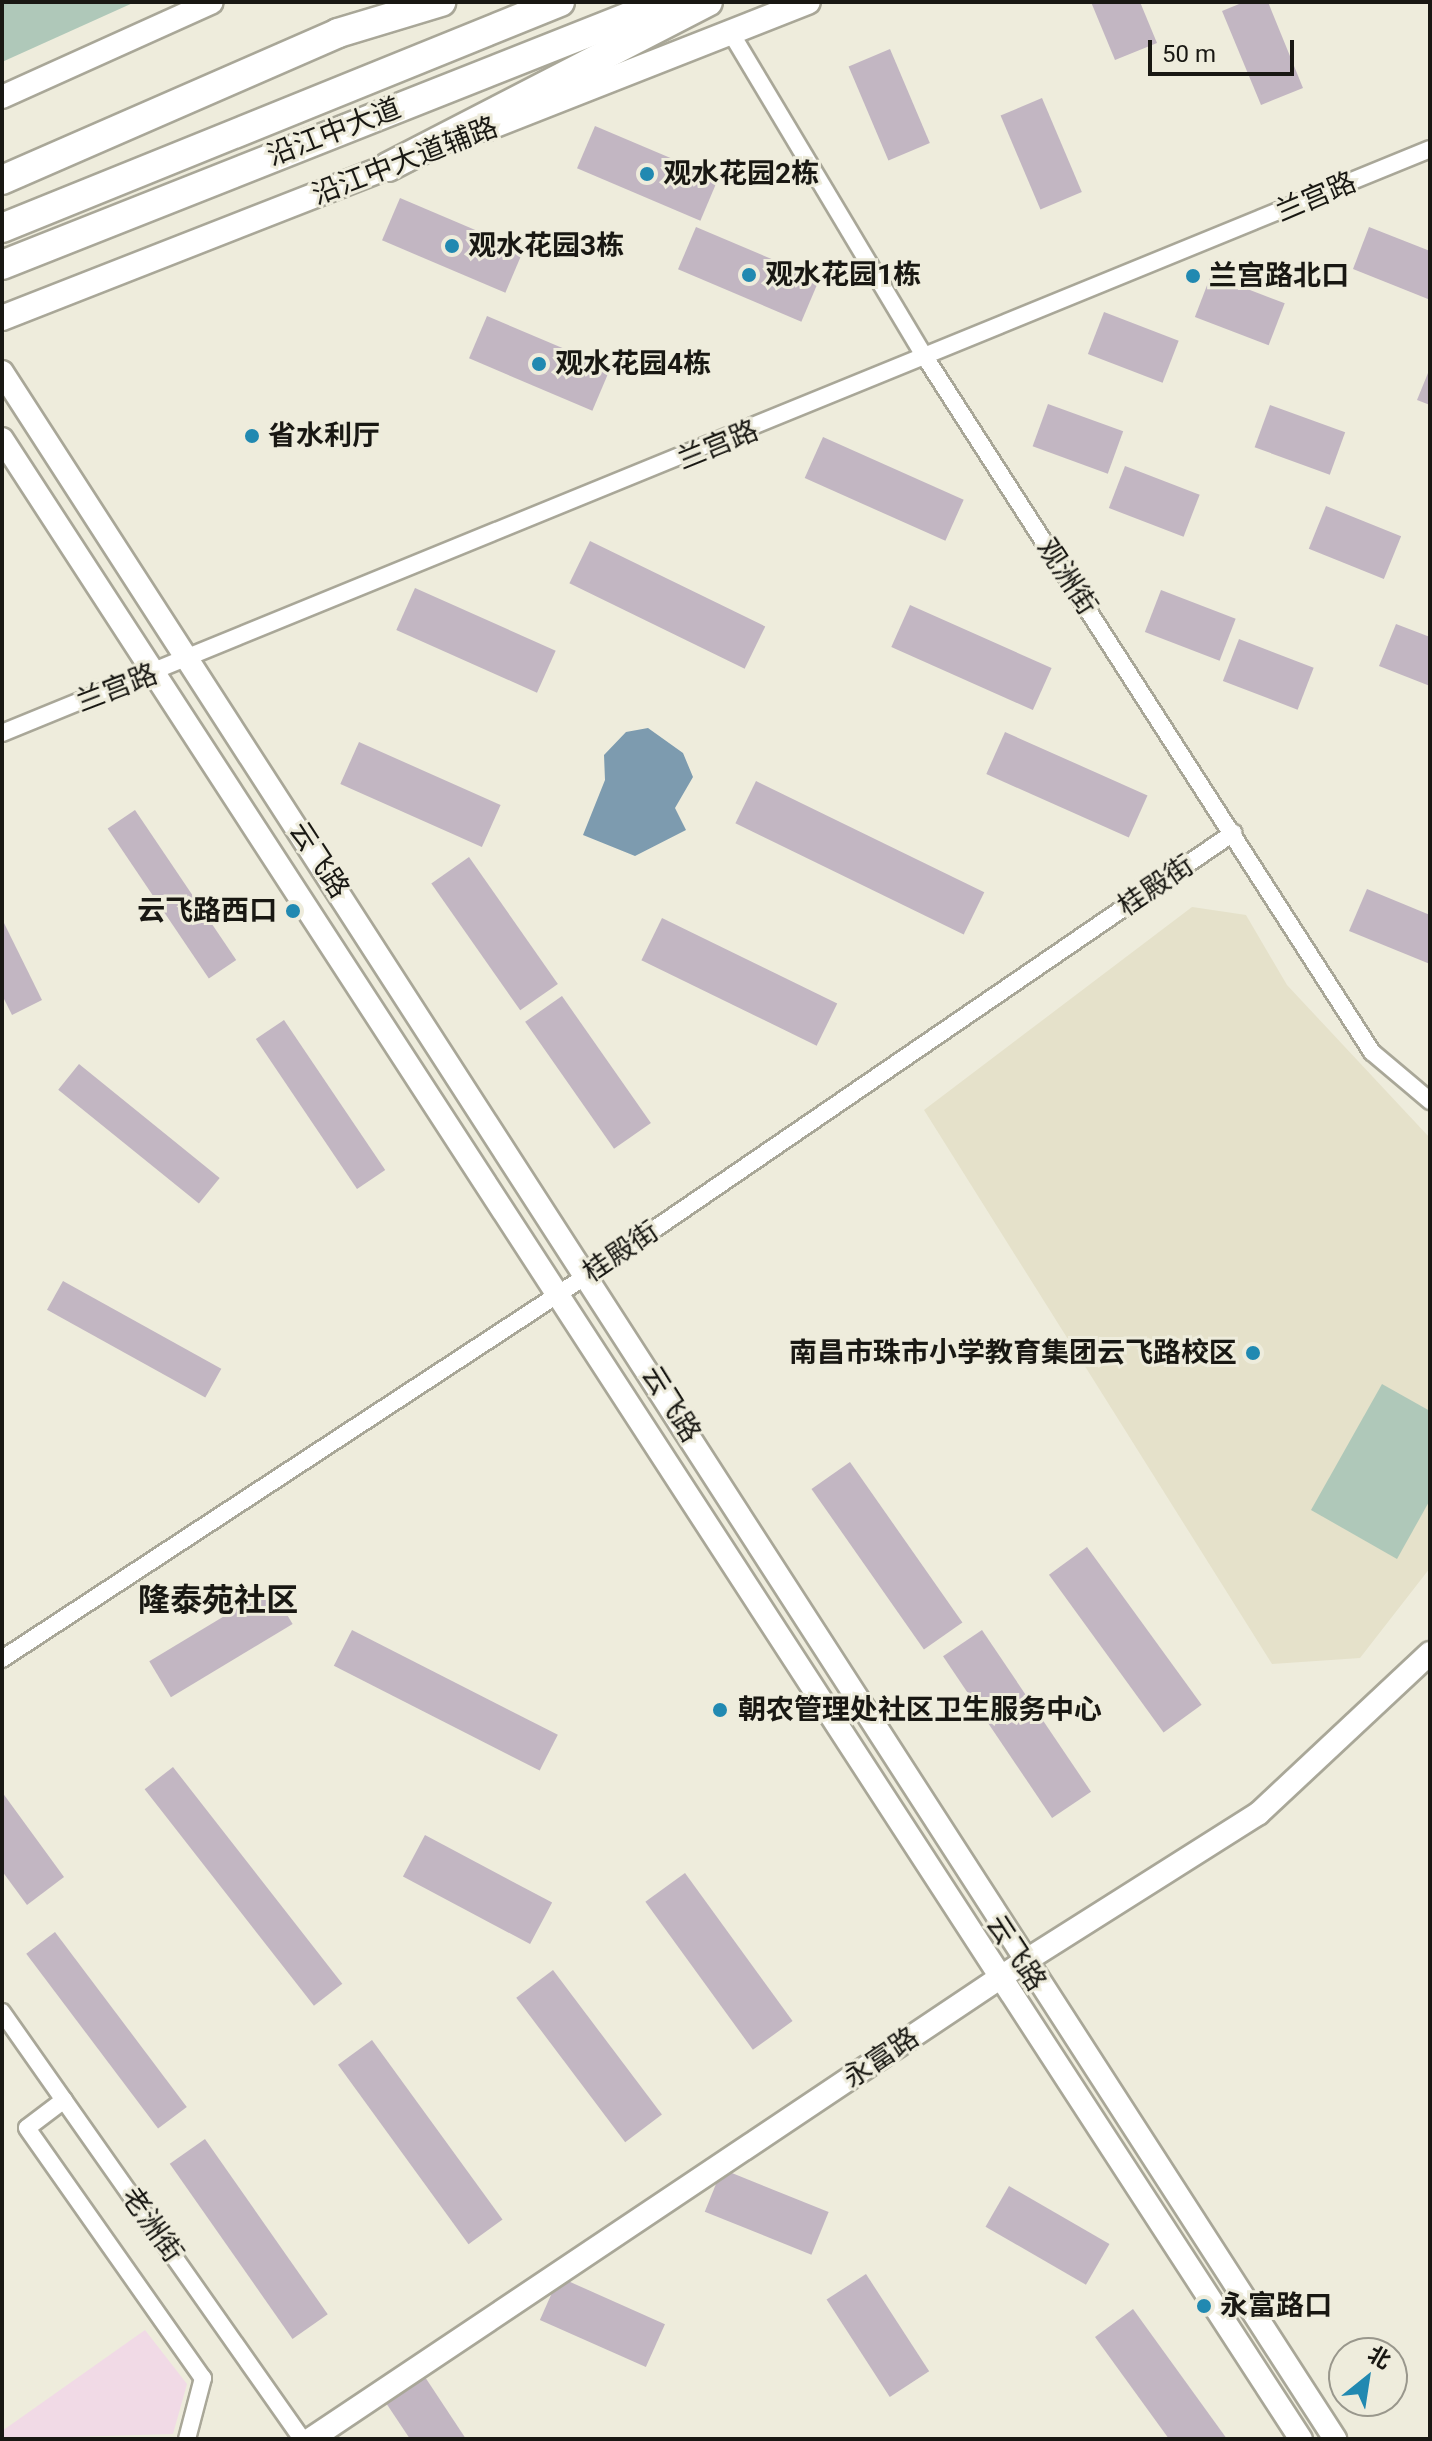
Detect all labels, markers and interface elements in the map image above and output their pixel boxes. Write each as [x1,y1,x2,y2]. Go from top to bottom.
scale bar [1152,24,1298,74]
text: 50 m [1162,40,1216,68]
street label: 沿江中大道 [263,91,405,173]
street label: 沿江中大道辅路 [307,110,503,212]
place label: 观水花园2栋 [663,157,819,191]
marker: 观水花园2栋 [638,165,656,183]
street label: 兰宫路 [1271,165,1361,229]
place label: 观水花园3栋 [468,229,624,263]
marker: 观水花园3栋 [443,237,461,255]
place label: 观水花园1栋 [765,258,921,292]
place label: 兰宫路北口 [1209,259,1349,293]
marker: 观水花园1栋 [740,266,758,284]
marker: 兰宫路北口 [1184,267,1202,285]
place label: 观水花园4栋 [555,347,711,381]
marker: 观水花园4栋 [530,355,548,373]
street label: 兰宫路 [673,414,763,476]
place label: 省水利厅 [268,419,380,453]
marker: 省水利厅 [243,427,261,445]
street label: 观洲街 [1030,533,1104,621]
street label: 兰宫路 [72,657,162,719]
street label: 云飞路 [282,816,356,904]
street label: 桂殿街 [1112,849,1200,923]
place label: 云飞路西口 [137,894,277,928]
marker: 云飞路西口 [284,902,302,920]
street label: 桂殿街 [577,1215,665,1289]
place label: 南昌市珠市小学教育集团云飞路校区 [789,1336,1237,1370]
marker: 南昌市珠市小学教育集团云飞路校区 [1244,1344,1262,1362]
street label: 云飞路 [634,1359,708,1449]
district label: 隆泰苑社区 [138,1581,298,1619]
place label: 朝农管理处社区卫生服务中心 [738,1693,1102,1727]
marker: 朝农管理处社区卫生服务中心 [709,1699,731,1721]
street label: 云飞路 [979,1909,1053,1997]
street label: 永富路 [837,2021,925,2095]
street label: 老洲街 [114,2181,190,2269]
place label: 永富路口 [1220,2289,1332,2323]
marker: 永富路口 [1195,2297,1213,2315]
north arrow [1328,2337,1408,2417]
text: 北 [1363,2341,1395,2374]

